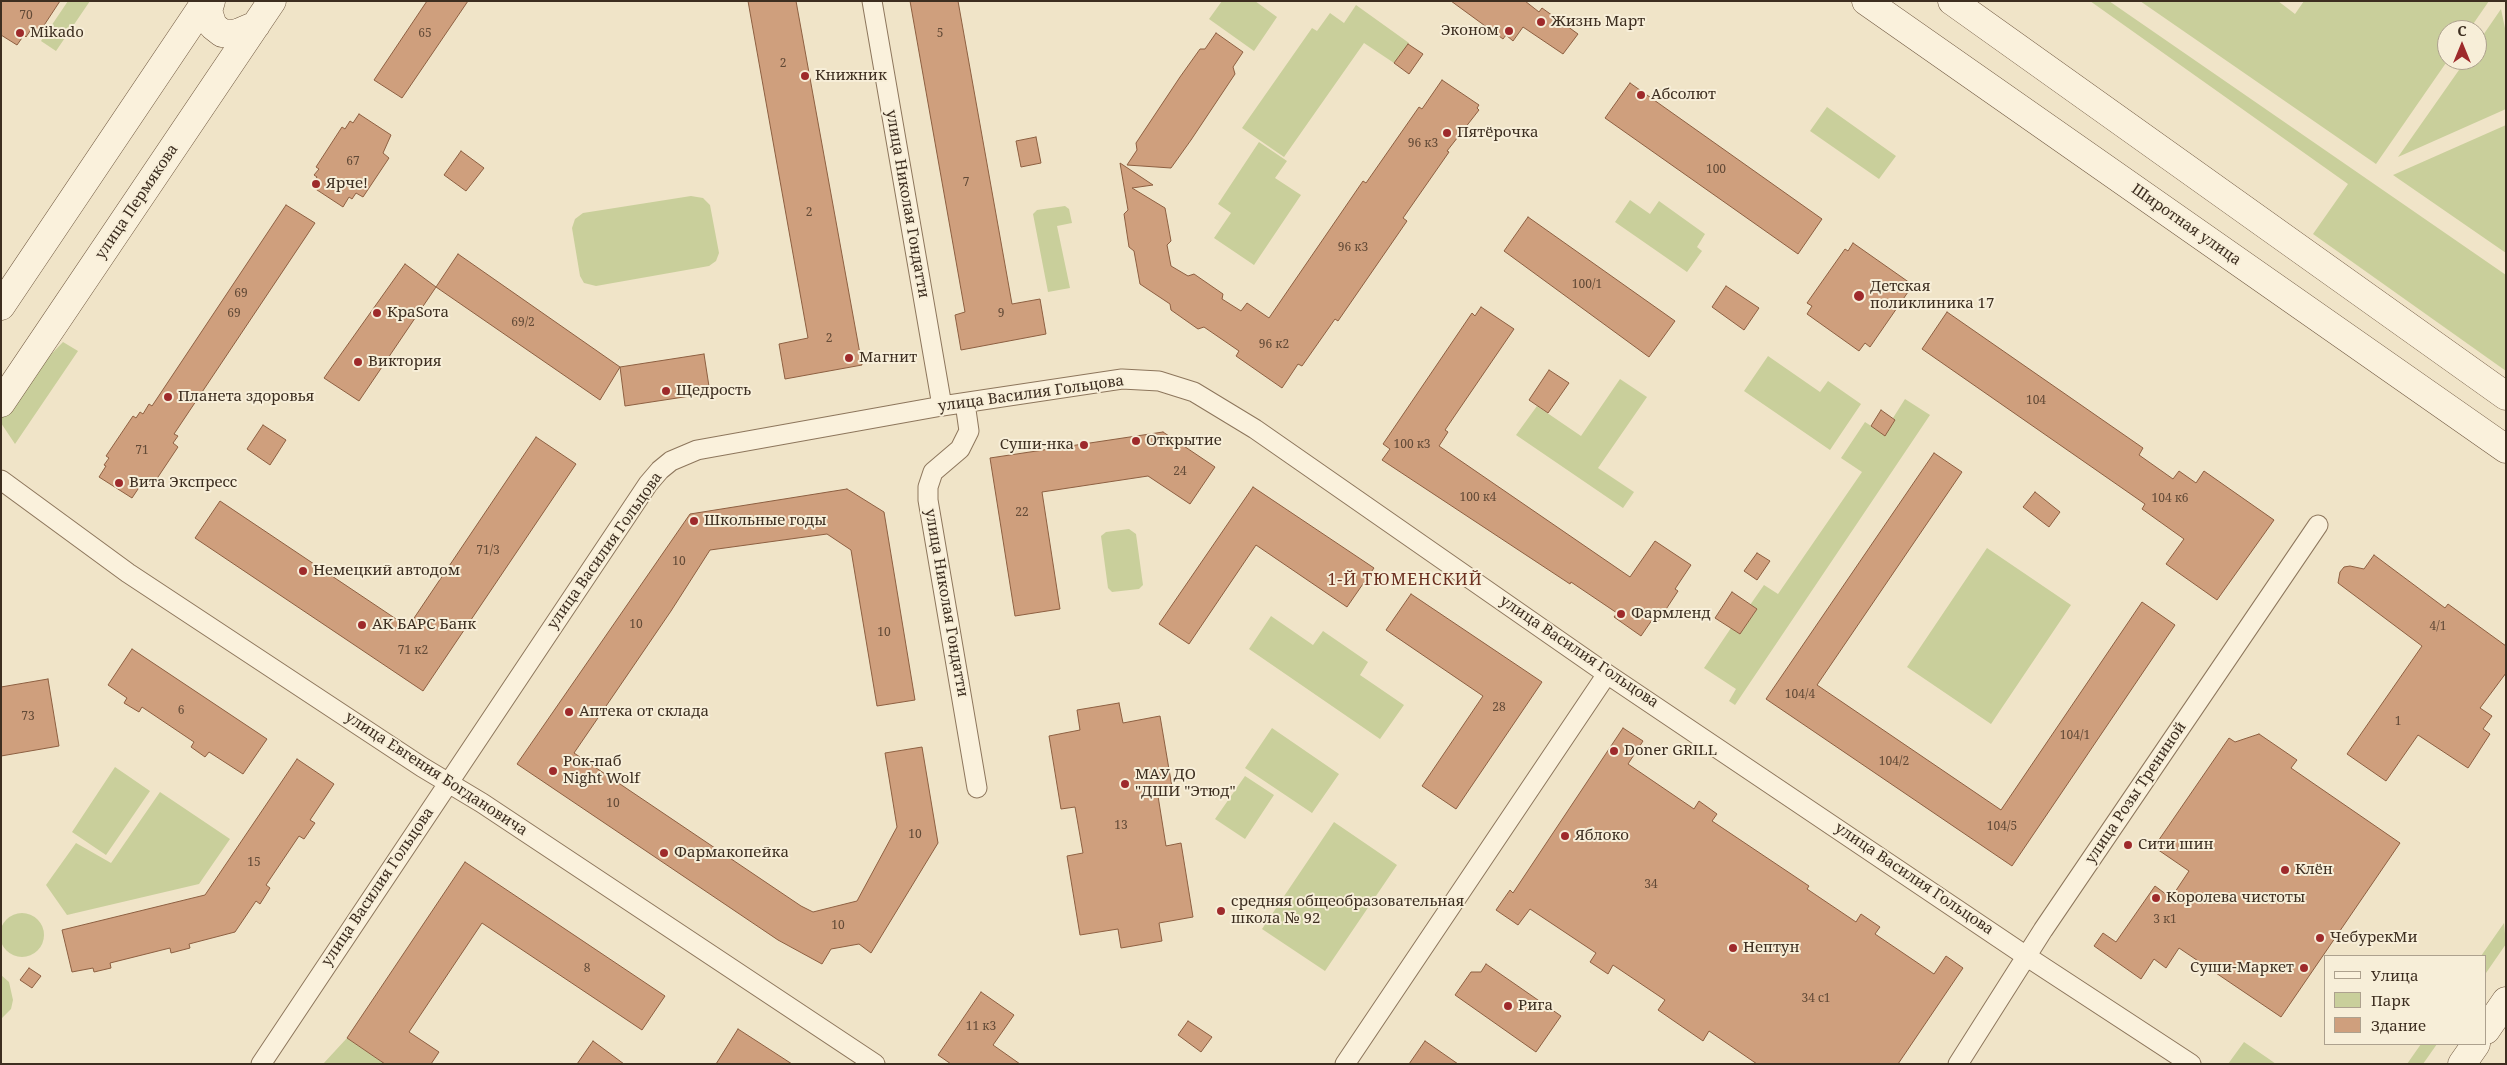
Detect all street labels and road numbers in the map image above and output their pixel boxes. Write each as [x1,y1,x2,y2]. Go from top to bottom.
street label: улица Николая Гондатти [882,108,932,300]
street label: улица Пермякова [92,141,182,263]
street label: Широтная улица [2128,180,2244,270]
street label: улица Василия Гольцова [937,372,1125,416]
street label: улица Василия Гольцова [544,469,666,633]
street label: улица Николая Гондатти [921,507,971,699]
street label: улица Василия Гольцова [1496,592,1662,712]
street label: улица Евгения Богдановича [341,708,531,840]
street label: улица Розы Трениной [2082,719,2190,867]
street label: улица Василия Гольцова [318,804,438,970]
street label: улица Василия Гольцова [1831,819,1997,939]

